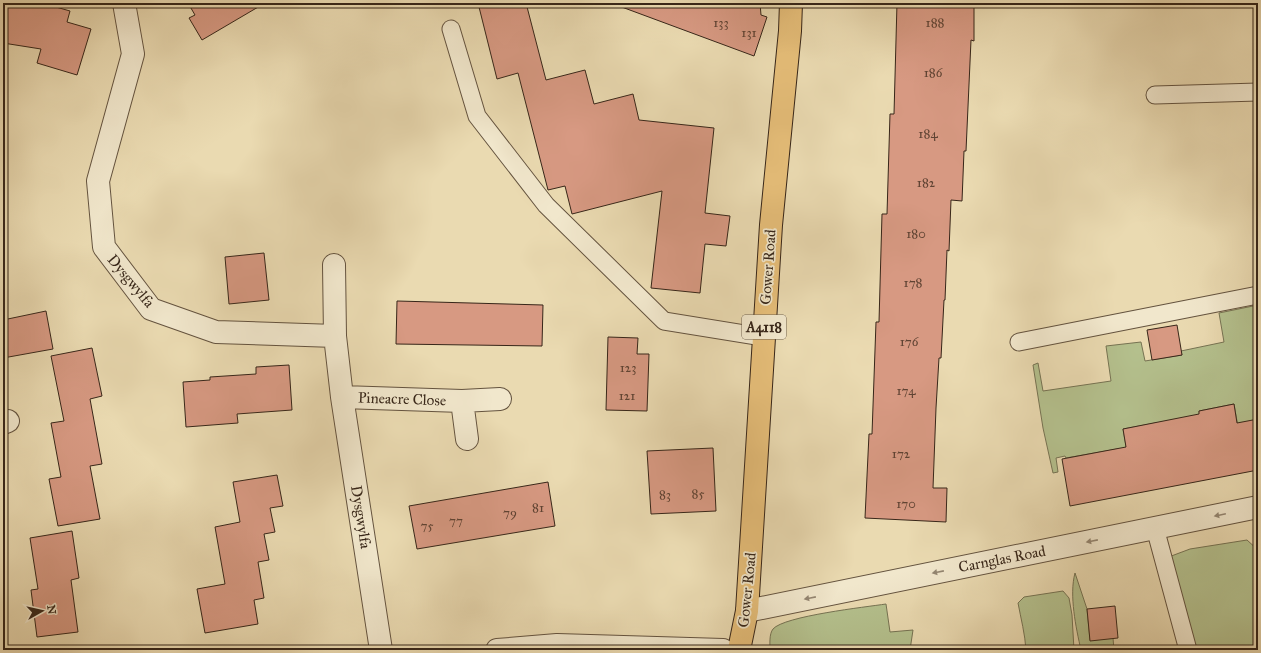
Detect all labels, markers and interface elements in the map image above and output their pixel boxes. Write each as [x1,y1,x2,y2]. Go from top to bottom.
house number: 133 [713,15,729,31]
house number: 188 [926,15,945,31]
house number: 131 [741,25,757,41]
house number: 186 [924,65,943,81]
house number: 184 [918,126,938,142]
house number: 182 [917,175,936,191]
house number: 180 [906,226,926,242]
street label: Gower Road [756,228,780,305]
street label: Dysgwylfa [104,251,159,312]
house number: 178 [904,275,923,291]
road number: A4118 [742,315,786,339]
house number: 176 [900,334,919,350]
house number: 123 [620,360,636,376]
house number: 174 [896,383,916,399]
street label: Pineacre Close [358,388,446,410]
house number: 121 [619,388,635,404]
house number: 172 [892,446,911,462]
street label: Dysgwylfa [347,484,375,551]
house number: 85 [692,486,704,502]
house number: 83 [659,487,671,503]
house number: 170 [896,496,916,512]
house number: 81 [532,500,544,516]
house number: 79 [503,505,517,521]
one-way arrow [1214,512,1226,518]
house number: 77 [449,513,463,529]
house number: 75 [421,518,433,534]
one-way arrow [1086,538,1099,544]
street label: Carnglas Road [957,542,1048,576]
street label: Gower Road [734,551,760,628]
one-way arrow [931,569,944,575]
north arrow [22,591,62,631]
one-way arrow [804,595,816,601]
text: N [44,604,59,616]

